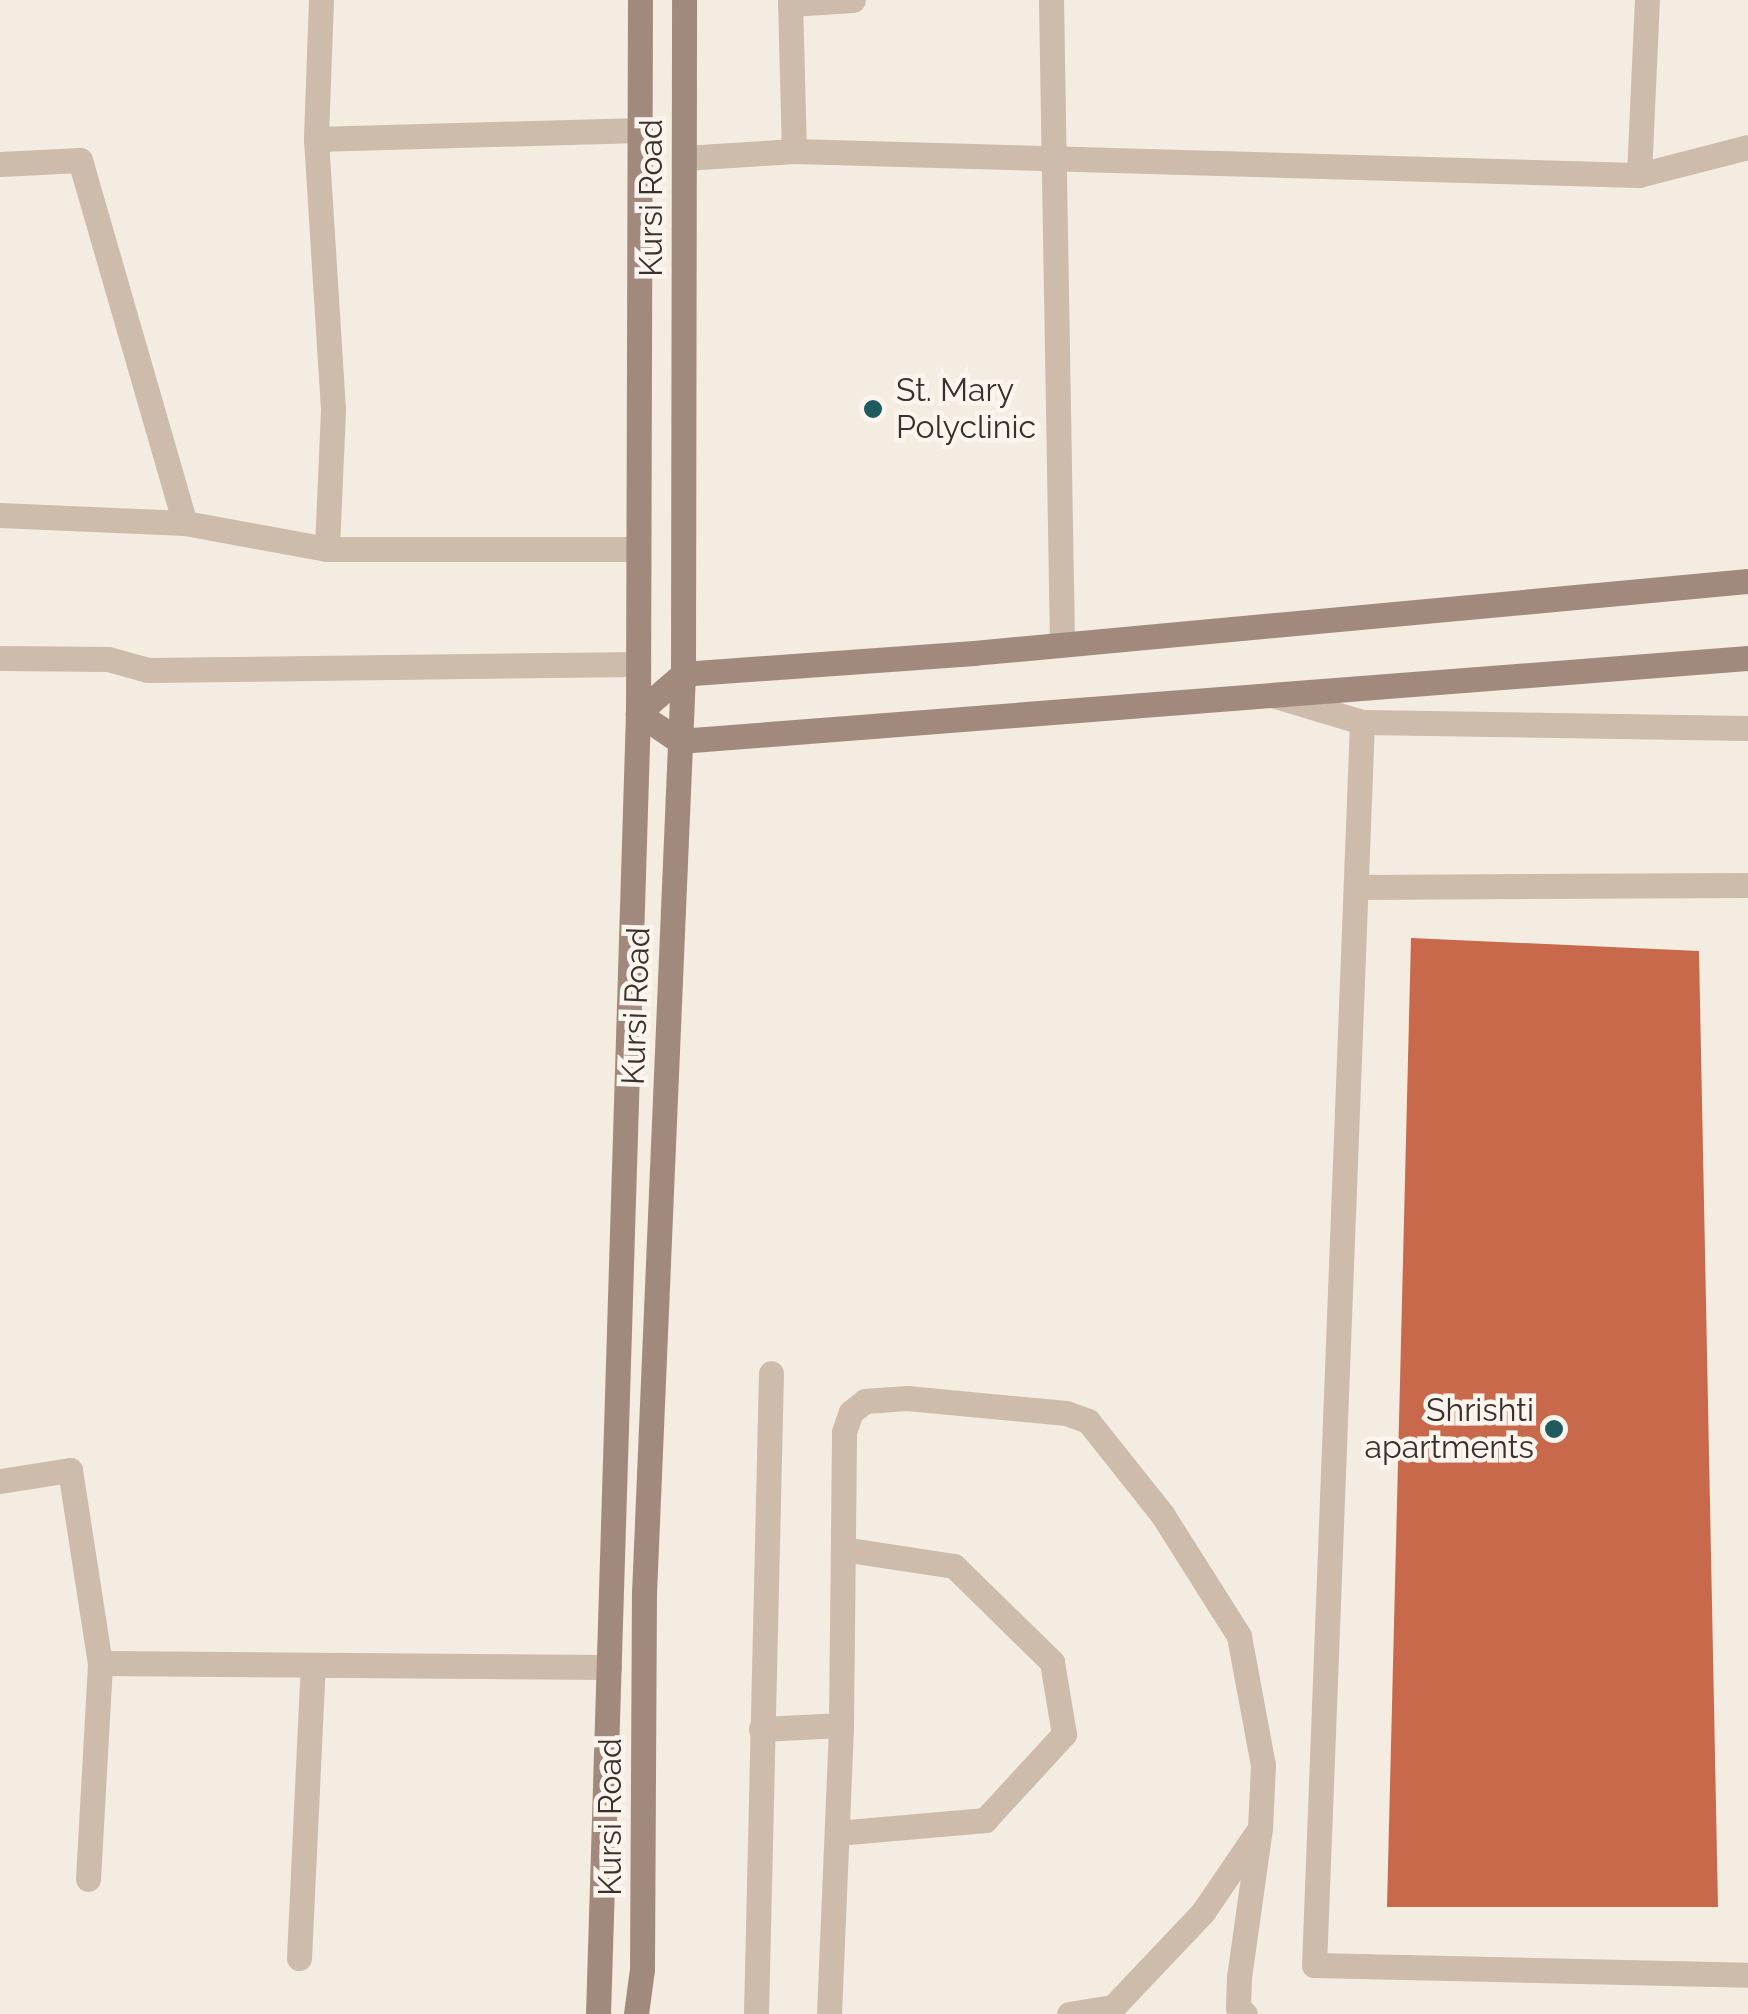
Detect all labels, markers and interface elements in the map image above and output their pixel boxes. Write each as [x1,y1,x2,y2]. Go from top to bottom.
street label: Kursi Road [632,119,670,277]
place label: St. Mary Polyclinic [896,372,1036,447]
marker: St. Mary Polyclinic [860,396,886,422]
street label: Kursi Road [614,927,658,1085]
place label: Shrishti apartments [1365,1392,1534,1467]
marker: Shrishti apartments [1543,1418,1565,1440]
street label: Kursi Road [591,1738,629,1896]

